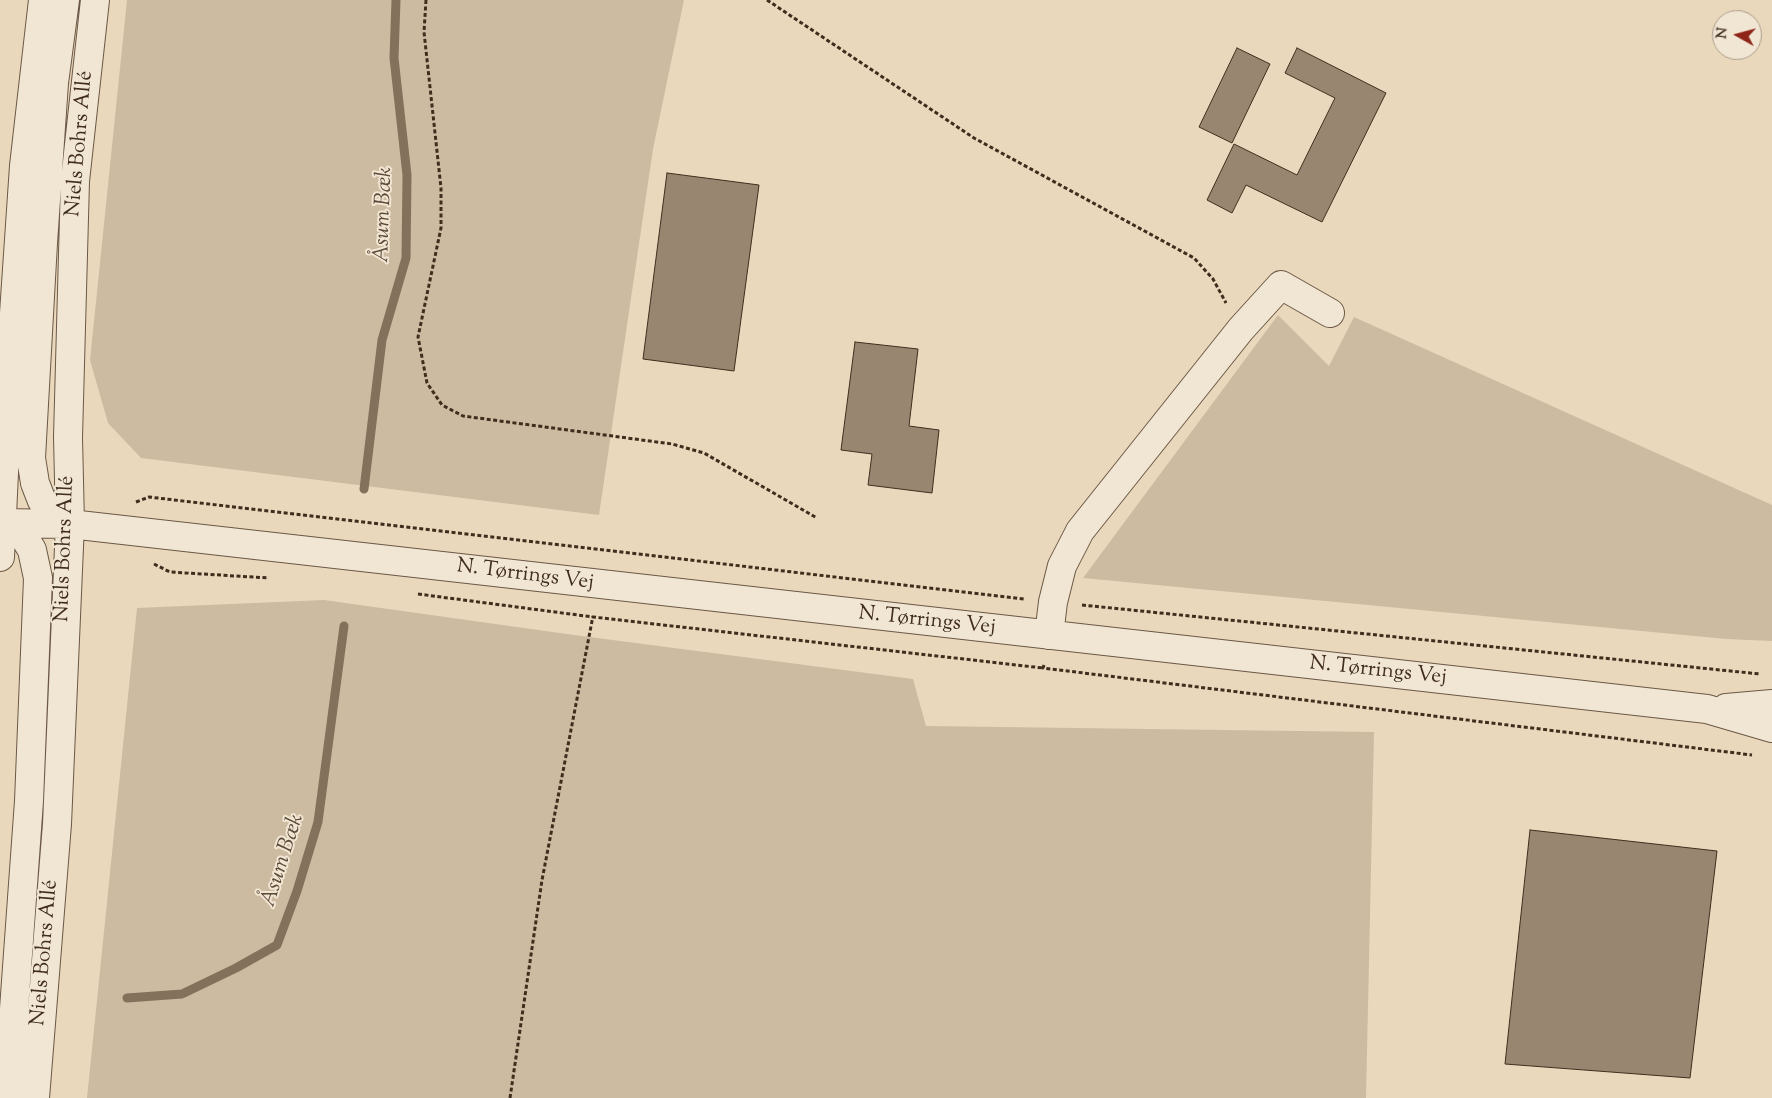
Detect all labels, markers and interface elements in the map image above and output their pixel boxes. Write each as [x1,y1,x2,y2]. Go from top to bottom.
north arrow [1712,10,1762,60]
text: N [1712,27,1734,40]
street label: Niels Bohrs Allé [62,70,100,218]
water label: Åsum Bæk [370,167,400,263]
street label: Niels Bohrs Allé [51,475,81,623]
street label: N. Tørrings Vej [455,555,595,597]
street label: N. Tørrings Vej [857,602,997,642]
street label: N. Tørrings Vej [1308,652,1448,692]
water label: Åsum Bæk [257,811,311,911]
street label: Niels Bohrs Allé [27,879,65,1027]

